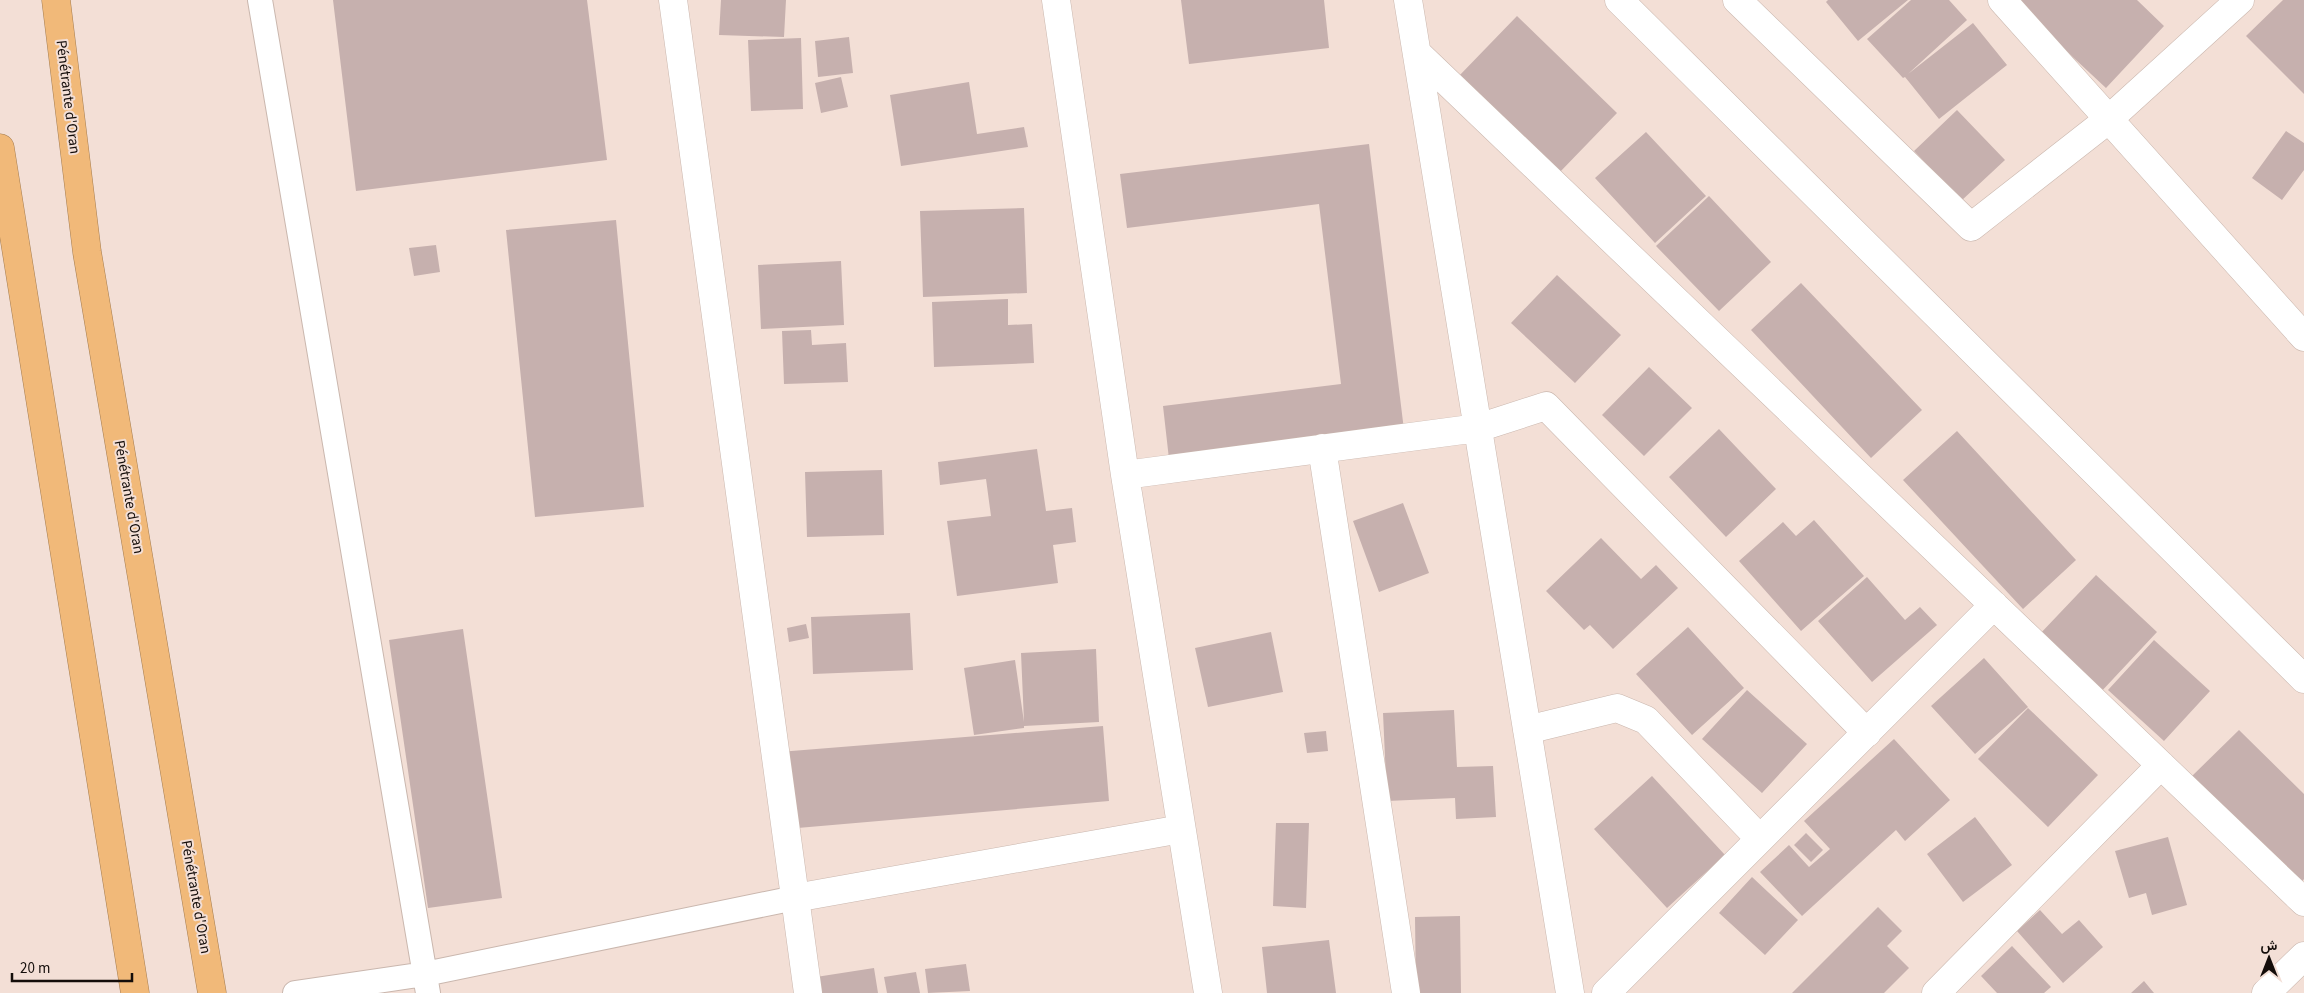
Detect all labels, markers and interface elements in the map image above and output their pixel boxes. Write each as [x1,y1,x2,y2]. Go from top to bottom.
street label: Pénétrante d'Oran [51,39,85,155]
street label: Pénétrante d'Oran [109,439,149,555]
street label: Pénétrante d'Oran [176,839,216,955]
north arrow [2244,933,2294,983]
text: ش [2261,936,2278,956]
scale bar [12,950,132,982]
text: 20 m [20,958,50,979]

